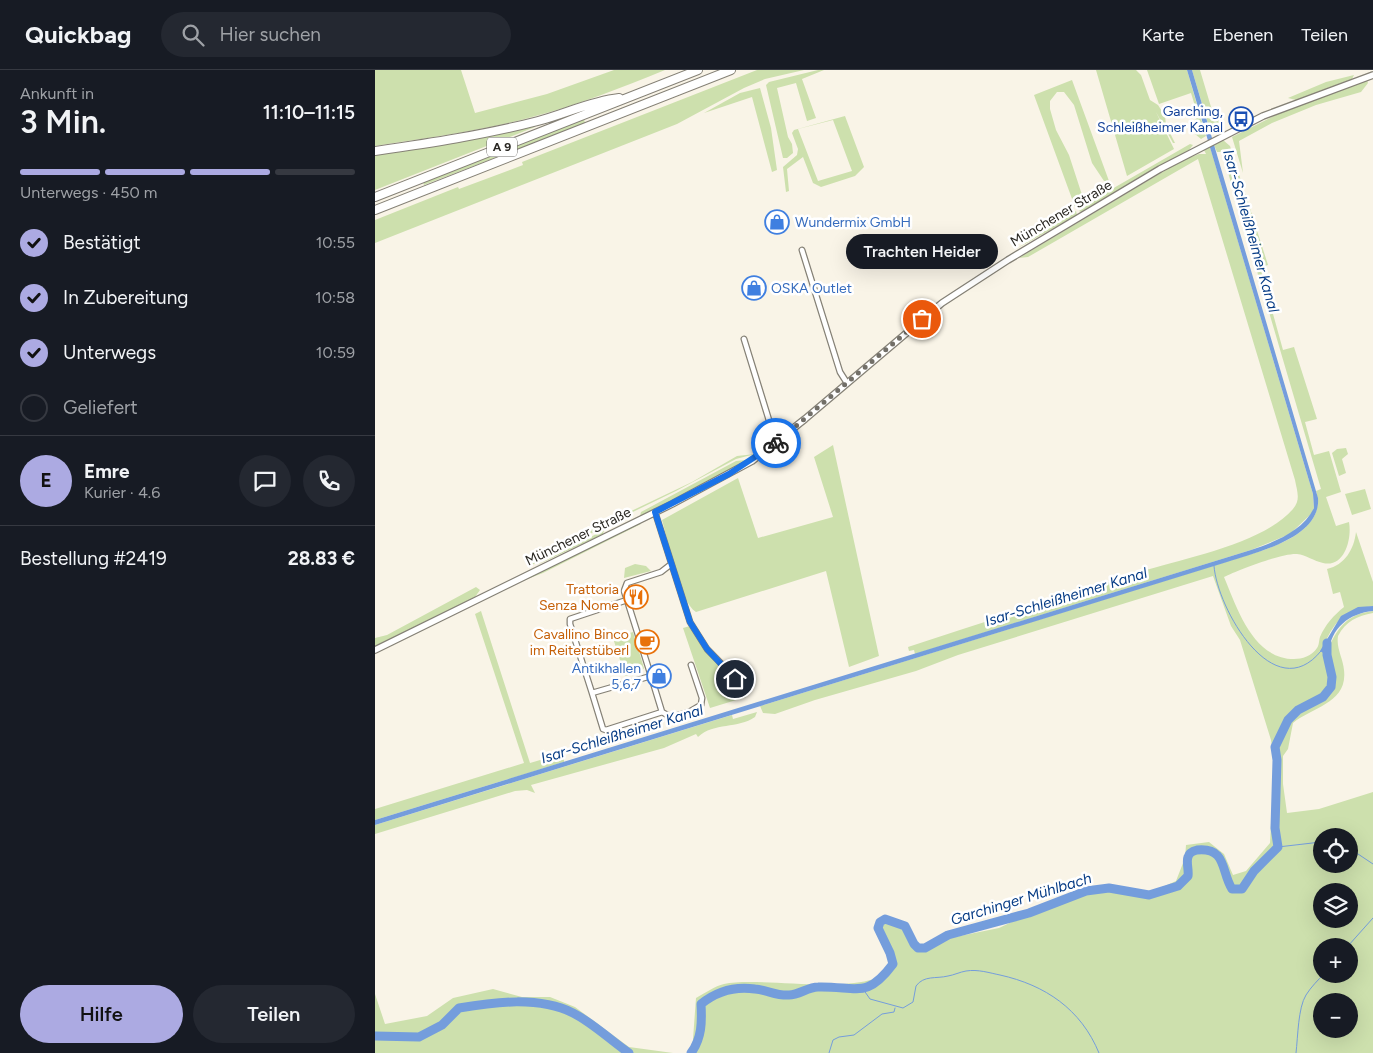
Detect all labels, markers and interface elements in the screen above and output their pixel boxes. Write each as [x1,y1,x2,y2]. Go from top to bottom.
search box [161,12,511,57]
text: Quickbag [25,20,131,49]
icon: search [179,21,207,49]
text: Hier suchen [219,23,321,46]
text: Karte [1142,24,1184,46]
text: Ebenen [1212,24,1273,46]
text: Teilen [1301,24,1348,46]
text: Ankunft in [20,84,94,103]
text: 11:10–11:15 [263,101,355,124]
text: 3 Min. [20,103,106,141]
place label: Garching, Schleißheimer Kanal [1097,103,1223,136]
bus stop icon: Garching, Schleißheimer Kanal [1228,106,1254,132]
road number: A 9 [487,138,517,156]
water label: Isar-Schleißheimer Kanal [1219,147,1283,315]
street label: Münchener Straße [1007,176,1115,250]
text: Unterwegs · 450 m [20,183,157,202]
shop icon: Wundermix GmbH [764,209,790,235]
place label: Wundermix GmbH [795,214,911,231]
icon: check [20,229,48,257]
text: Bestätigt [63,231,141,254]
text: 10:55 [316,233,355,252]
callout: Trachten Heider [846,234,998,269]
text: Trachten Heider [863,242,981,261]
shop icon: OSKA Outlet [741,275,767,301]
place label: OSKA Outlet [771,280,852,297]
icon: check [20,284,48,312]
text: In Zubereitung [63,286,188,309]
text: 10:58 [315,288,355,307]
pin [901,298,943,340]
icon: bag [908,305,936,333]
icon: check [20,339,48,367]
text: Unterwegs [63,341,156,364]
text: 10:59 [316,343,355,362]
text: Geliefert [63,396,138,419]
courier [751,418,801,468]
icon: bike [762,429,790,457]
button: chat [239,455,291,507]
button: phone [303,455,355,507]
text: Emre [84,460,130,483]
text: E [40,469,52,492]
text: Kurier · 4.6 [84,483,160,502]
street label: Münchener Straße [523,503,634,569]
text: Bestellung #2419 [20,547,167,570]
text: 28.83 € [288,547,355,570]
water label: Isar-Schleißheimer Kanal [983,564,1150,630]
place label: Trattoria Senza Nome [539,581,619,614]
restaurant icon: Trattoria Senza Nome [623,584,649,610]
place label: Cavallino Binco im Reiterstüberl [530,626,629,659]
cafe icon: Cavallino Binco im Reiterstüberl [634,629,660,655]
pin [714,658,756,700]
place label: Antikhallen 5,6,7 [572,660,641,693]
shop icon: Antikhallen 5,6,7 [646,663,672,689]
icon: home [721,665,749,693]
water label: Isar-Schleißheimer Kanal [539,701,706,767]
map controls [1313,828,1358,1038]
button: locate [1313,828,1358,873]
water label: Garchinger Mühlbach [948,869,1094,929]
button: layers [1313,883,1358,928]
button: + [1313,938,1358,983]
button: Hilfe [20,985,183,1043]
button: Teilen [193,985,355,1043]
button: − [1313,993,1358,1038]

